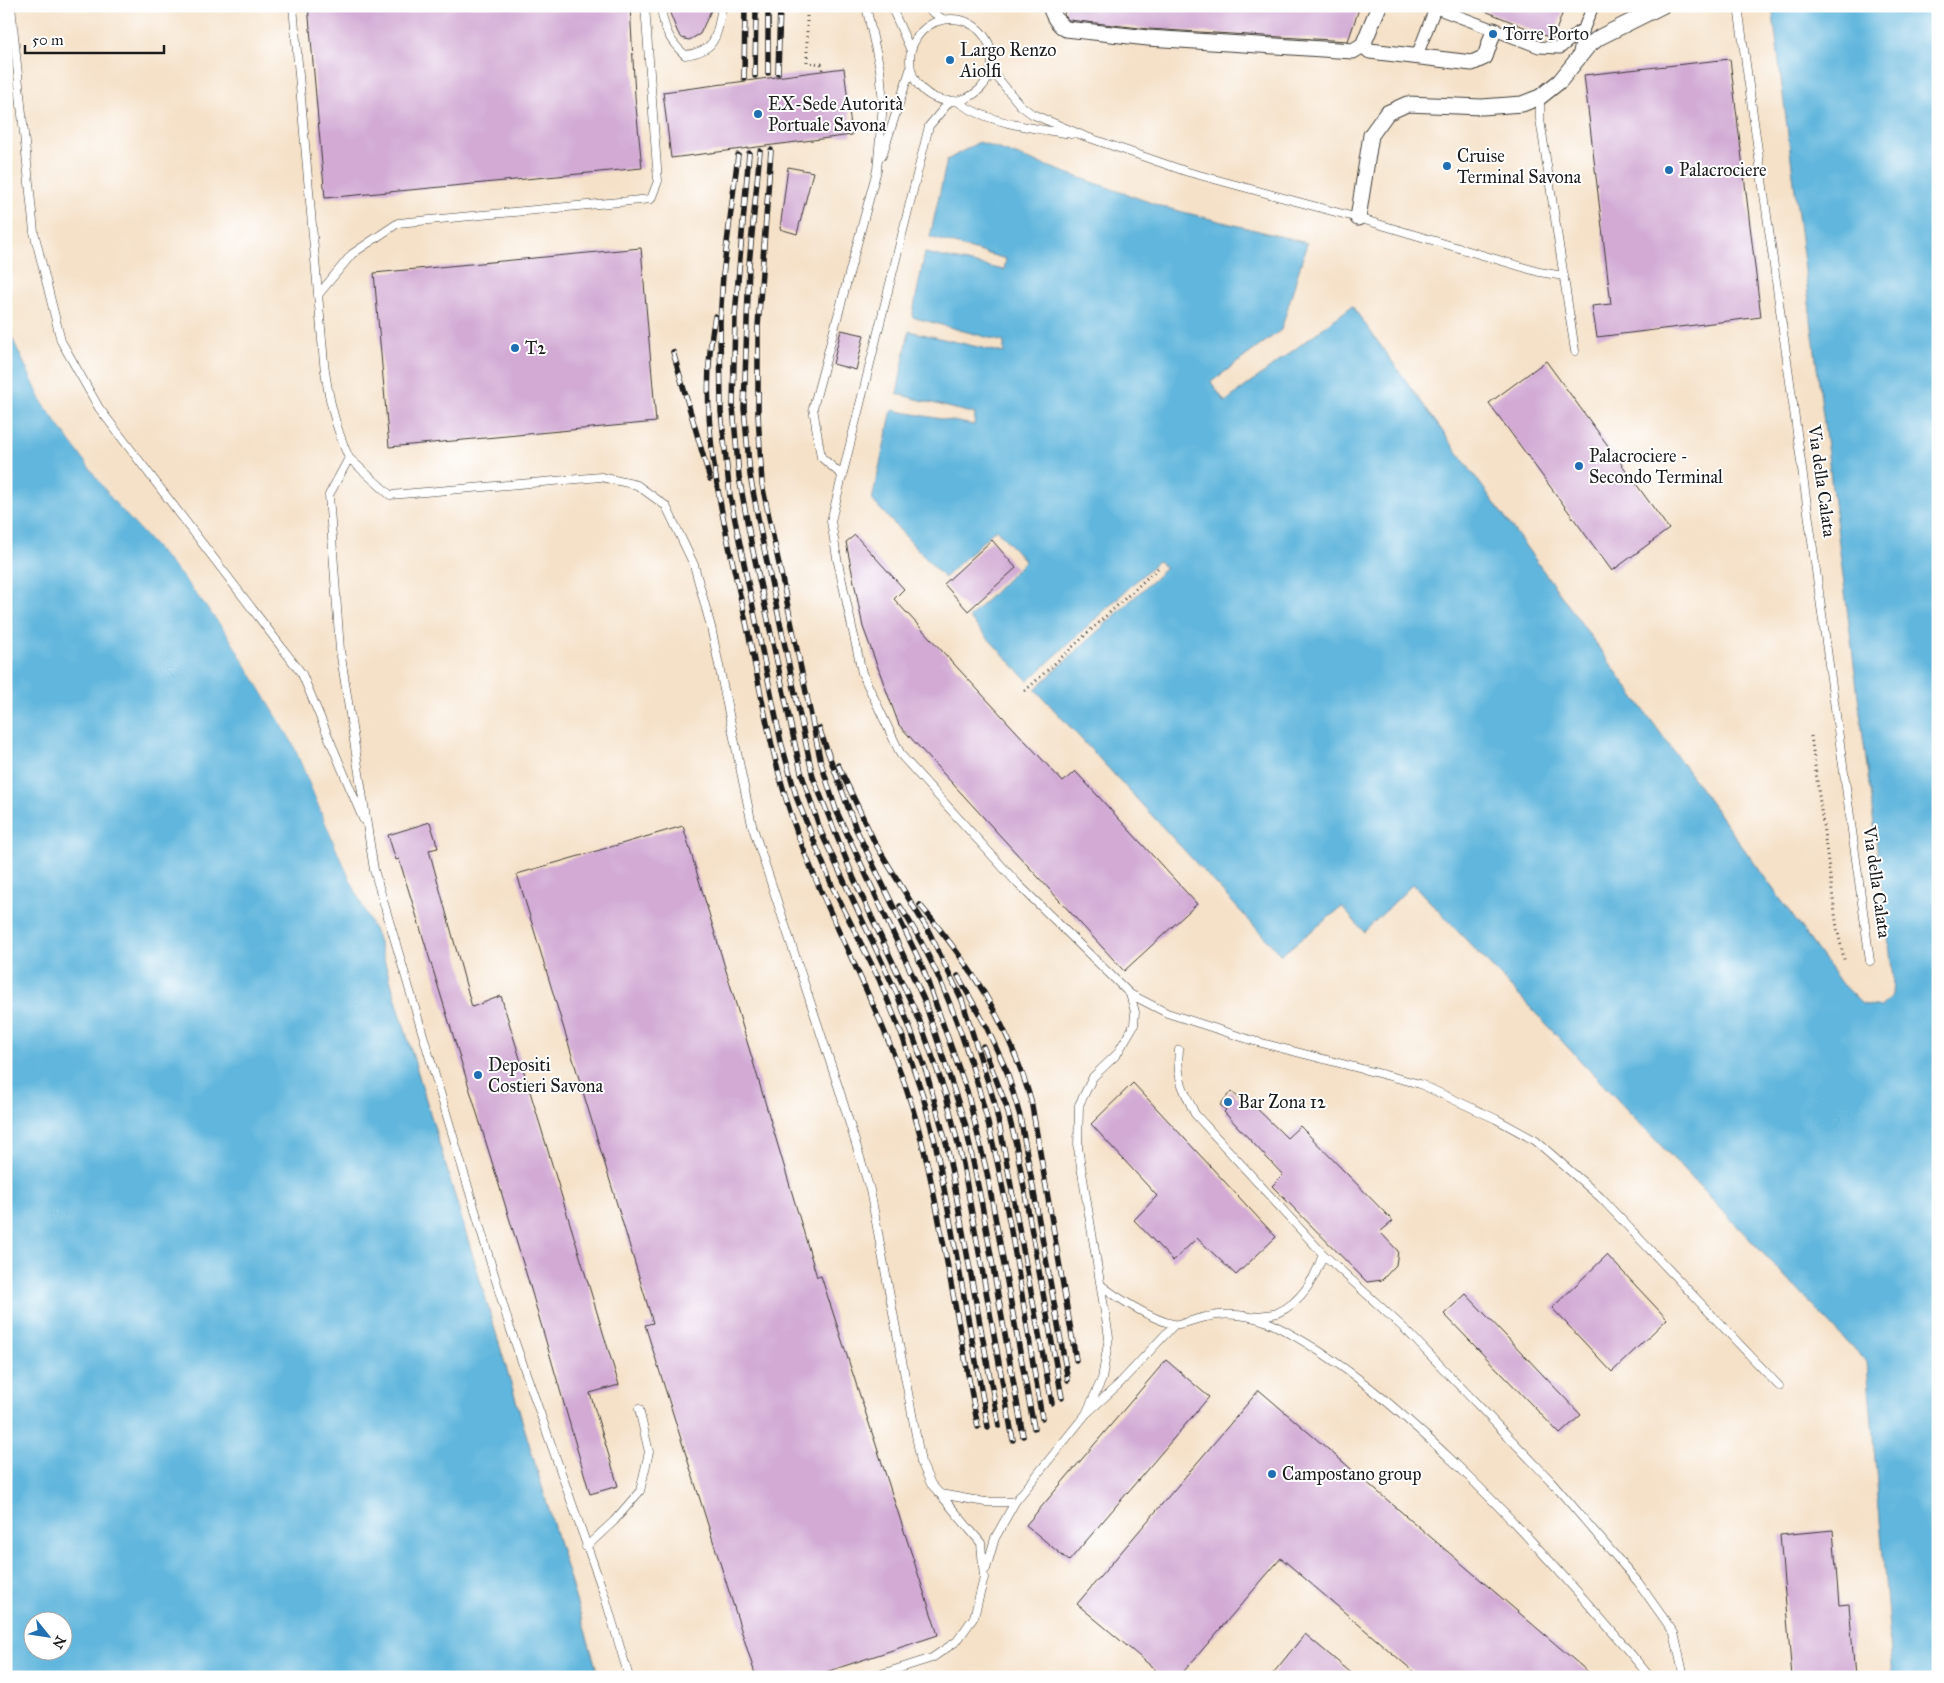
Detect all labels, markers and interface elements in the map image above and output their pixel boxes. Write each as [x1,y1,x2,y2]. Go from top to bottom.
scale bar [25,22,164,54]
place label: Torre Porto [1503,23,1589,45]
marker: Torre Porto [1487,28,1499,40]
text: 50 m [32,31,64,49]
place label: Largo Renzo Aiolfi [959,39,1056,82]
marker: Largo Renzo Aiolfi [944,54,956,66]
place label: EX-Sede Autorità Portuale Savona [768,93,904,136]
marker: EX-Sede Autorità Portuale Savona [752,108,764,120]
place label: Cruise Terminal Savona [1457,145,1582,188]
place label: Palacrociere [1679,159,1767,181]
marker: Cruise Terminal Savona [1441,160,1453,172]
marker: Palacrociere [1663,164,1675,176]
place label: T2 [525,337,546,359]
marker: T2 [509,342,521,354]
street label: Via della Calata [1803,423,1841,539]
place label: Palacrociere - Secondo Terminal [1589,445,1723,488]
marker: Palacrociere - Secondo Terminal [1573,460,1585,472]
street label: Via della Calata [1858,824,1896,940]
place label: Depositi Costieri Savona [488,1054,604,1097]
marker: Depositi Costieri Savona [472,1069,484,1081]
place label: Bar Zona 12 [1238,1091,1326,1113]
marker: Bar Zona 12 [1222,1096,1234,1108]
place label: Campostano group [1282,1463,1421,1486]
marker: Campostano group [1266,1468,1278,1480]
north arrow [22,1610,72,1660]
text: N [48,1633,69,1652]

